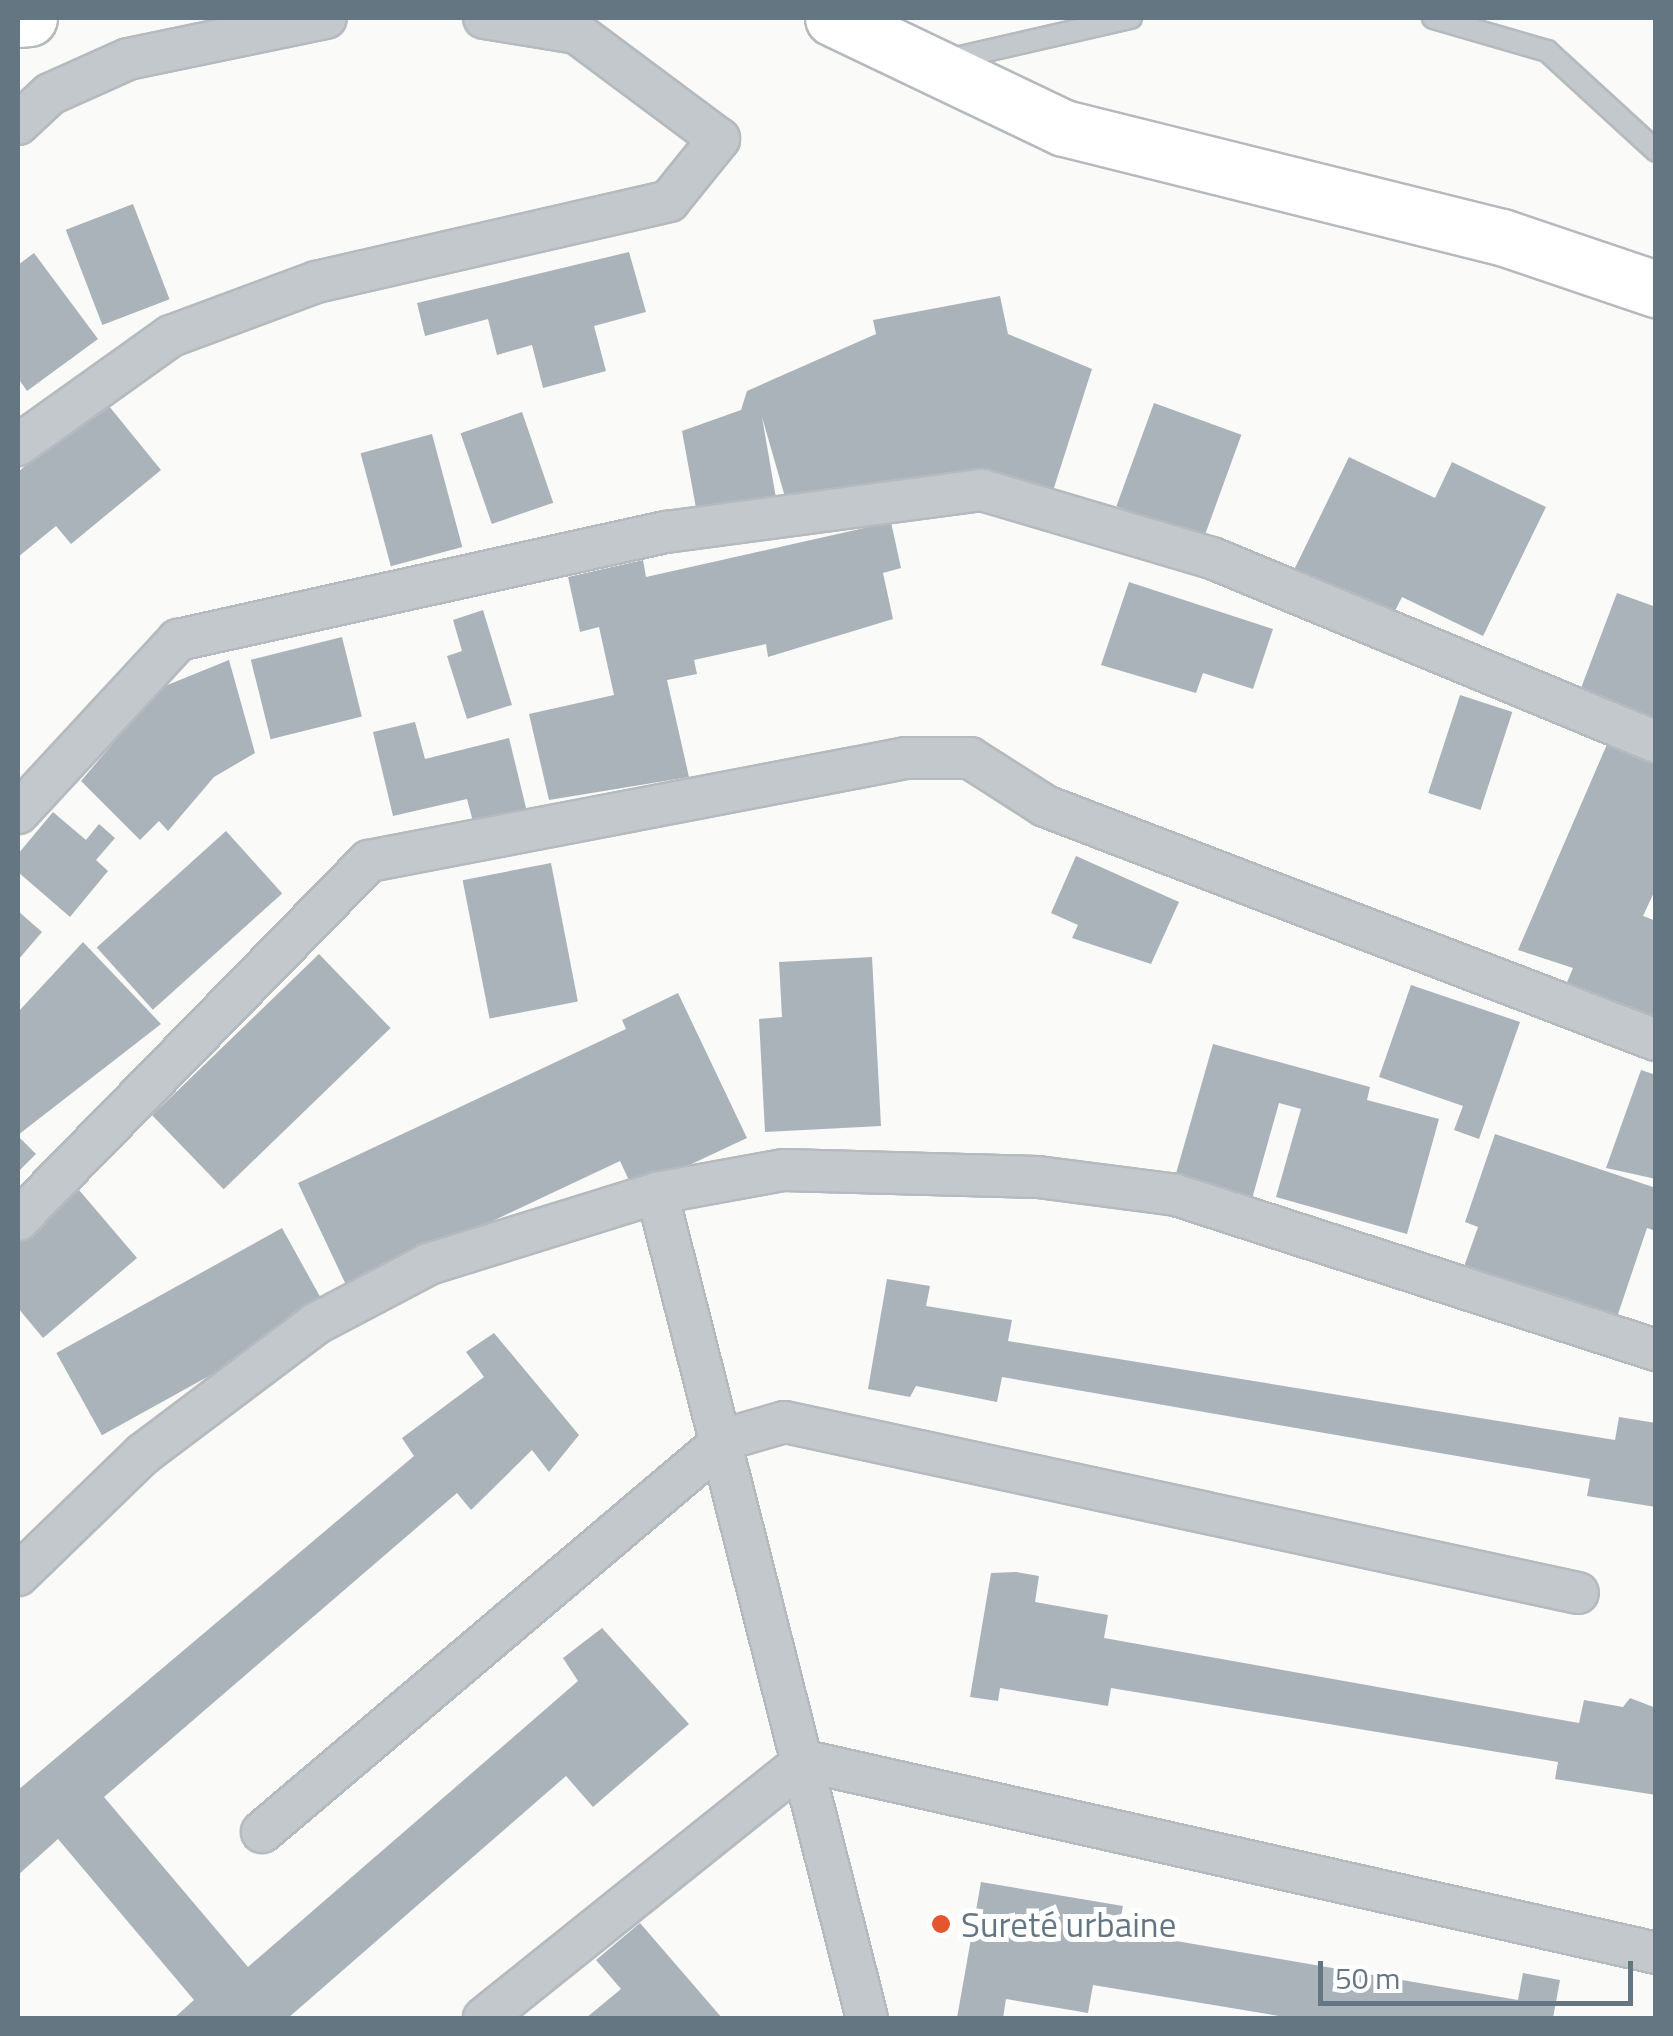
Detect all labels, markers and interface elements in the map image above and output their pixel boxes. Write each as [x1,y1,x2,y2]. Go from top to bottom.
place label: Sureté urbaine [961,1903,1176,1945]
marker: Sureté urbaine [930,1913,952,1935]
scale bar [1323,1941,1638,2003]
text: 50 m [1335,1955,1400,2001]

